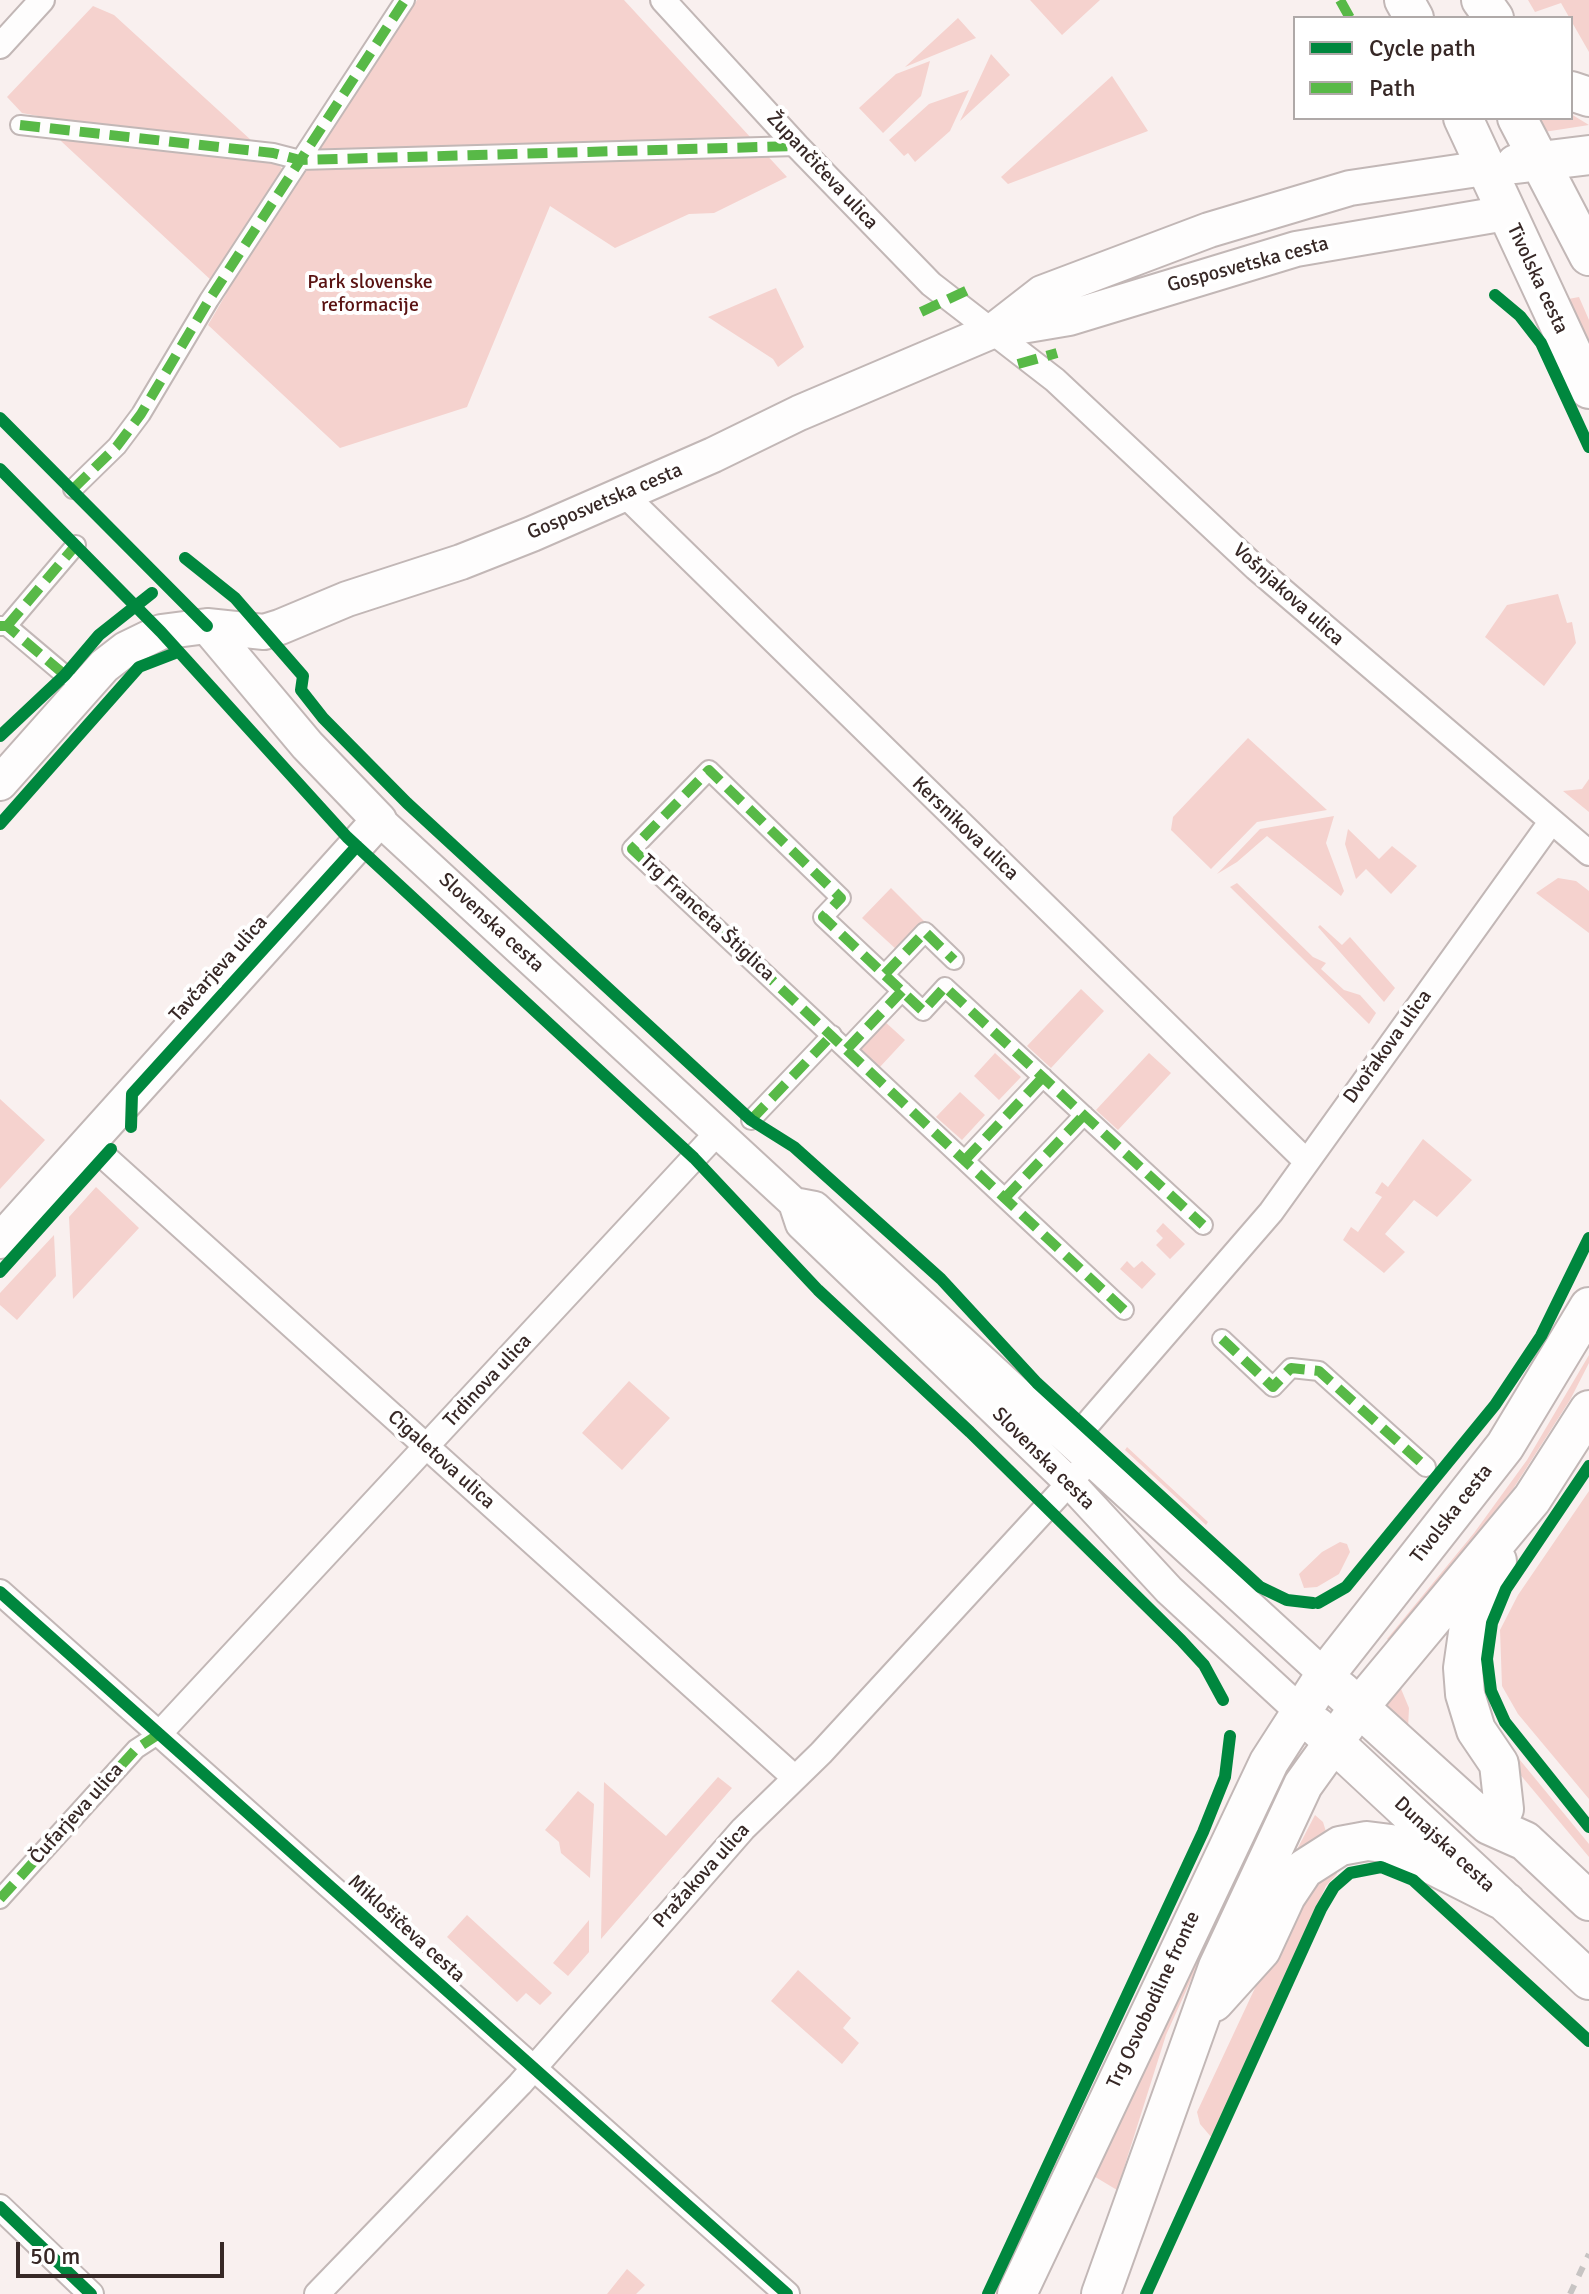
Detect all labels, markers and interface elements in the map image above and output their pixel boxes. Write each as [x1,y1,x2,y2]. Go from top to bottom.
legend [1293,16,1573,120]
text: Cycle path [1369,33,1476,63]
text: Path [1369,73,1415,103]
street label: Župančičeva ulica [761,107,883,235]
street label: Tivolska cesta [1501,220,1573,338]
street label: Gosposvetska cesta [1165,232,1331,298]
park label: Park slovenske reformacije [307,271,433,318]
street label: Gosposvetska cesta [524,458,686,546]
street label: Vošnjakova ulica [1227,539,1349,651]
street label: Kersnikova ulica [907,772,1023,886]
street label: Trg Franceta Štiglica [635,850,779,986]
street label: Slovenska cesta [433,868,549,978]
street label: Tavčarjeva ulica [165,911,273,1027]
street label: Dvořakova ulica [1339,985,1437,1109]
street label: Trdinova ulica [439,1330,537,1432]
street label: Slovenska cesta [987,1403,1099,1515]
street label: Cigaletova ulica [382,1406,500,1514]
street label: Tivolska cesta [1406,1460,1498,1568]
street label: Čufarjeva ulica [25,1758,129,1870]
street label: Dunajska cesta [1389,1792,1499,1898]
street label: Pražakova ulica [649,1819,755,1933]
street label: Miklošičeva cesta [342,1870,470,1988]
street label: Trg Osvobodilne fronte [1102,1908,1206,2092]
scale bar [20,2226,228,2276]
text: 50 m [30,2241,80,2271]

